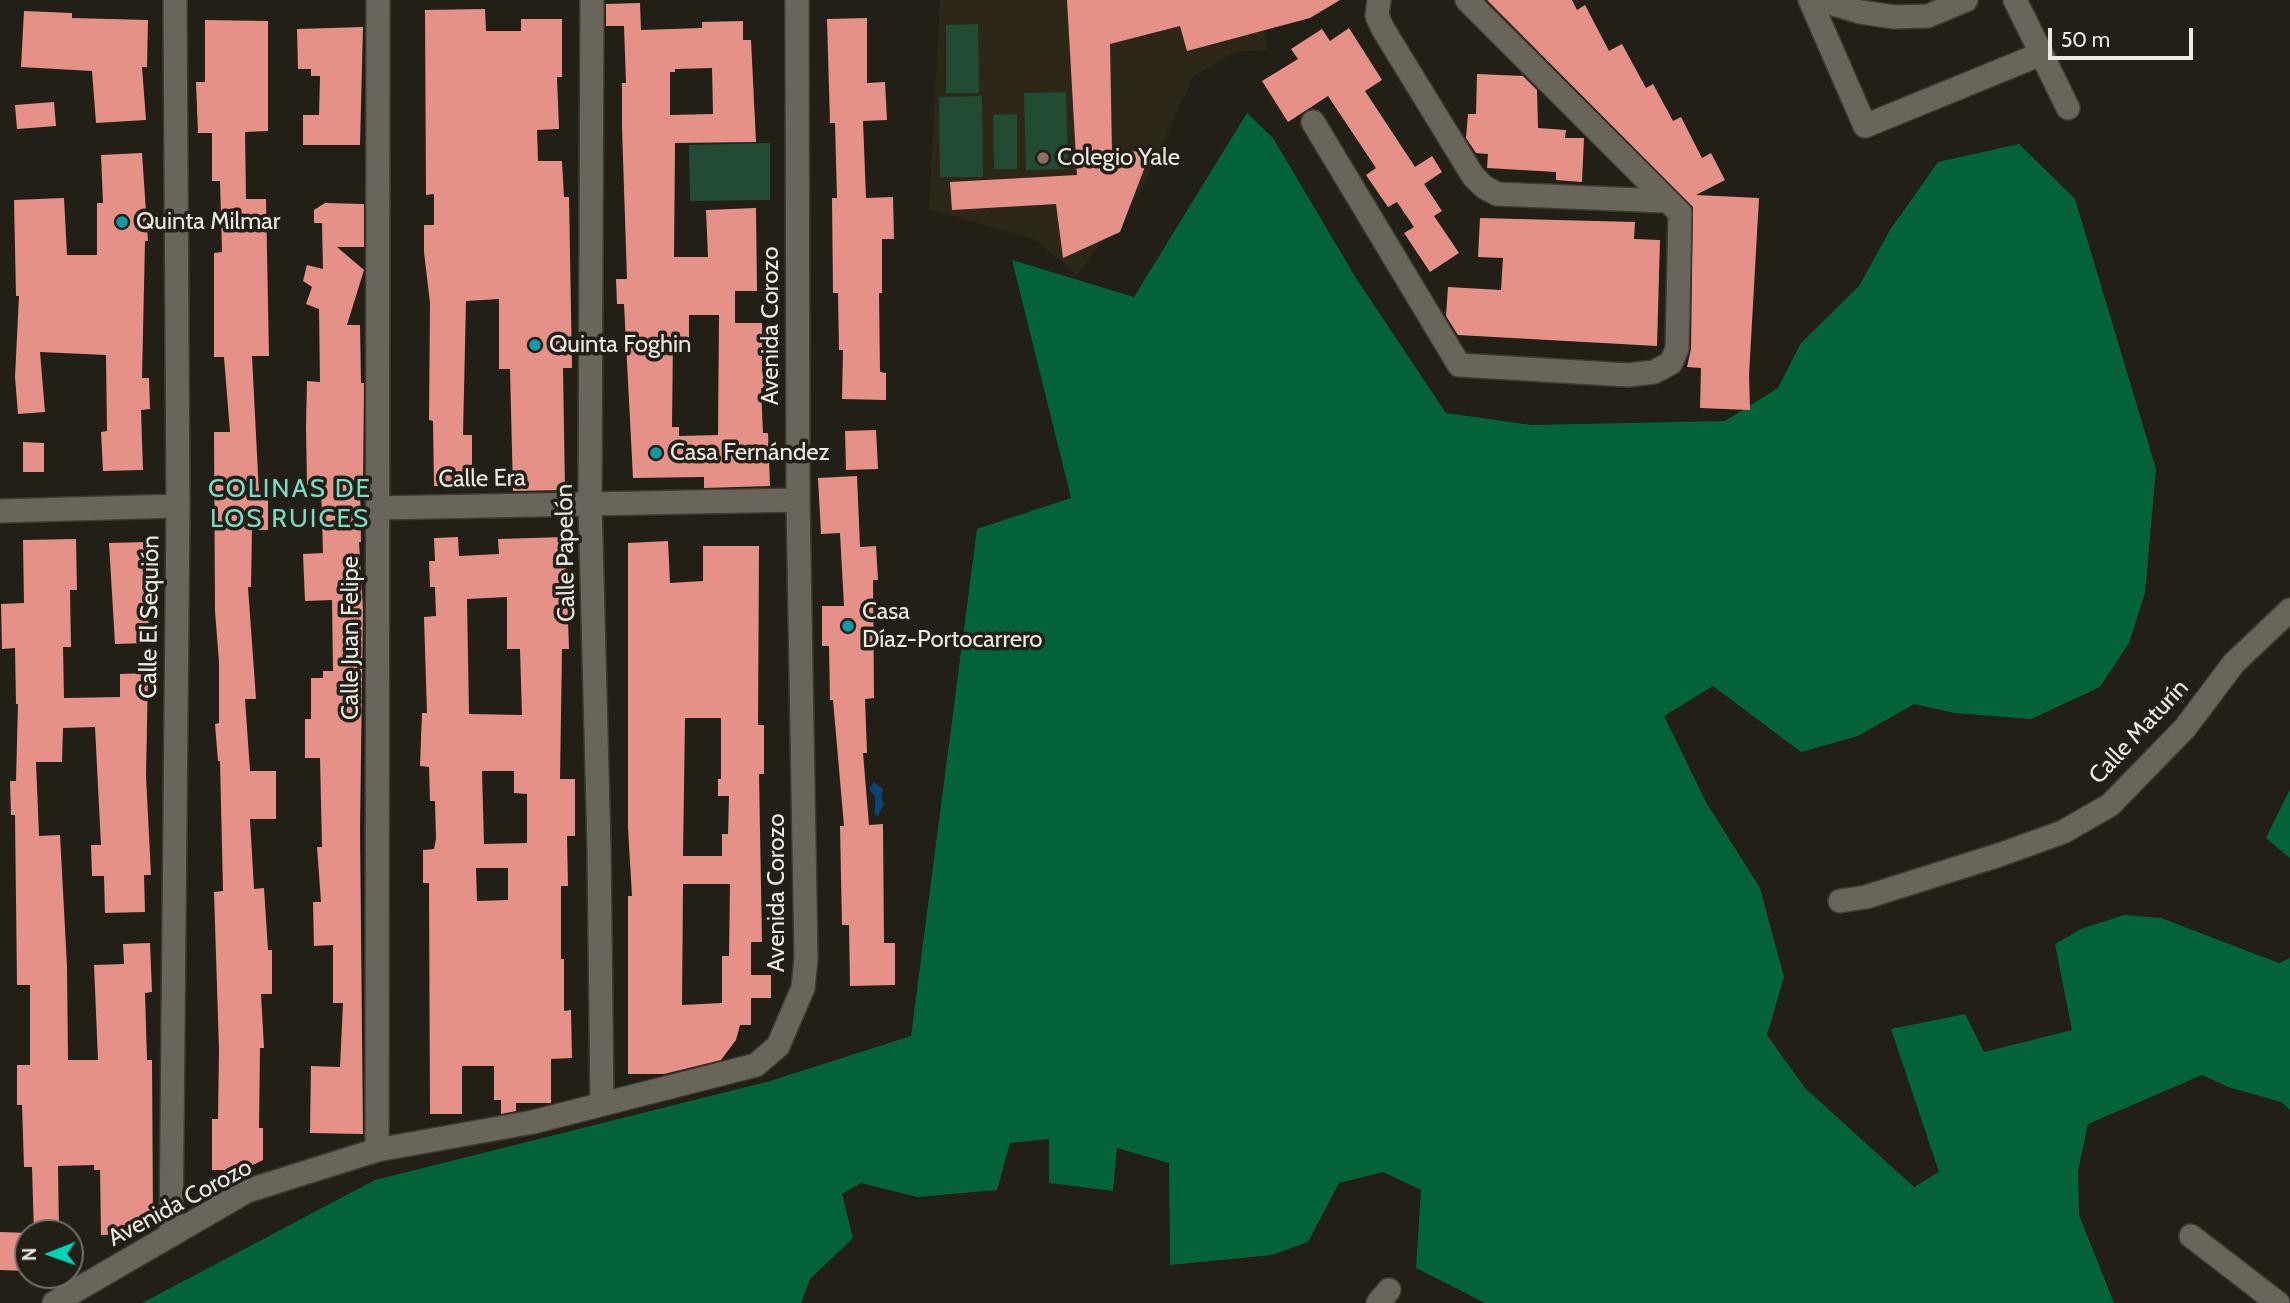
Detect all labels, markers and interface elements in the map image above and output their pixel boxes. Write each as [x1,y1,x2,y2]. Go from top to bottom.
scale bar [2052,14,2197,58]
text: 50 m [2061,27,2110,52]
place label: Colegio Yale [1057,144,1180,172]
marker: Colegio Yale [1035,150,1051,166]
place label: Quinta Milmar [136,208,280,236]
marker: Quinta Milmar [114,214,130,230]
street label: Avenida Corozo [757,247,785,405]
place label: Quinta Foghin [549,331,691,359]
marker: Quinta Foghin [527,337,543,353]
place label: Casa Fernández [670,439,830,467]
marker: Casa Fernández [648,445,664,461]
street label: Calle Era [438,464,526,494]
district label: COLINAS DE LOS RUICES [209,473,371,534]
street label: Calle Papelón [550,484,582,622]
street label: Calle El Sequión [134,535,166,699]
street label: Calle Juan Felipe [337,556,365,720]
place label: Casa Díaz-Portocarrero [862,598,1042,654]
marker: Casa Díaz-Portocarrero [840,618,856,634]
street label: Calle Maturín [2083,674,2195,790]
street label: Avenida Corozo [763,814,791,972]
street label: Avenida Corozo [103,1153,257,1253]
north arrow [14,1219,84,1289]
text: N [18,1247,41,1261]

